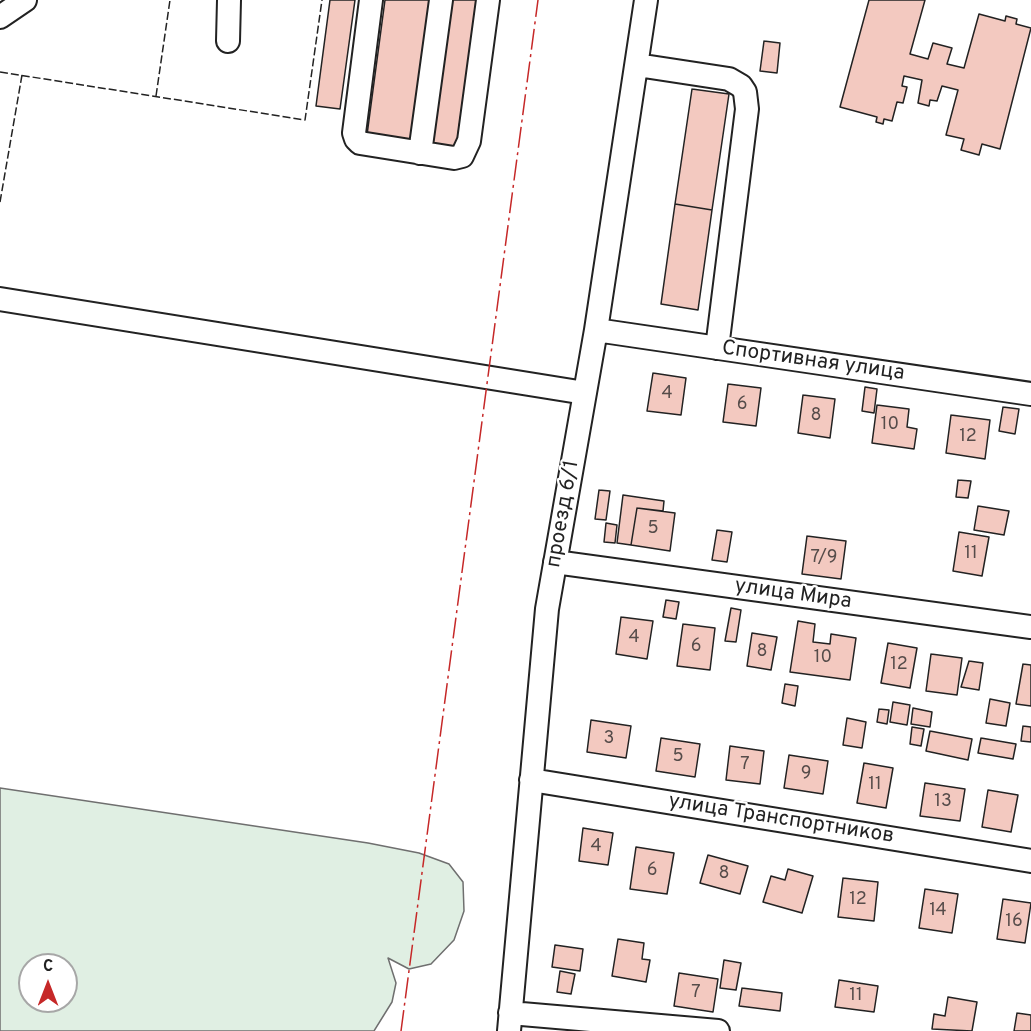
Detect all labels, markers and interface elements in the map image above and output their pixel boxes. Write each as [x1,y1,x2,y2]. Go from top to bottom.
street label: Спортивная улица [720,337,906,387]
house number: 4 [661,383,673,405]
house number: 6 [737,394,747,416]
house number: 8 [811,405,821,427]
house number: 10 [881,414,899,436]
house number: 12 [959,426,977,448]
street label: проезд 6/1 [542,458,586,570]
house number: 5 [647,518,659,540]
house number: 11 [964,543,978,565]
house number: 7/9 [811,547,837,569]
street label: улица Мира [733,574,853,616]
house number: 4 [628,627,640,649]
house number: 6 [691,636,701,658]
house number: 8 [757,641,767,663]
house number: 10 [814,647,832,669]
house number: 12 [890,654,908,676]
house number: 3 [604,728,614,750]
house number: 5 [672,746,684,768]
house number: 7 [740,754,750,776]
house number: 9 [801,763,811,785]
house number: 11 [868,774,882,796]
street label: улица Транспортников [666,790,896,850]
house number: 13 [934,791,952,813]
house number: 4 [590,836,602,858]
house number: 6 [647,860,657,882]
house number: 8 [719,863,729,885]
house number: 12 [849,889,867,911]
house number: 14 [929,900,947,922]
house number: 16 [1005,911,1023,933]
north arrow [18,953,78,1013]
text: С [43,957,53,977]
house number: 7 [691,982,701,1004]
house number: 11 [849,985,863,1007]

